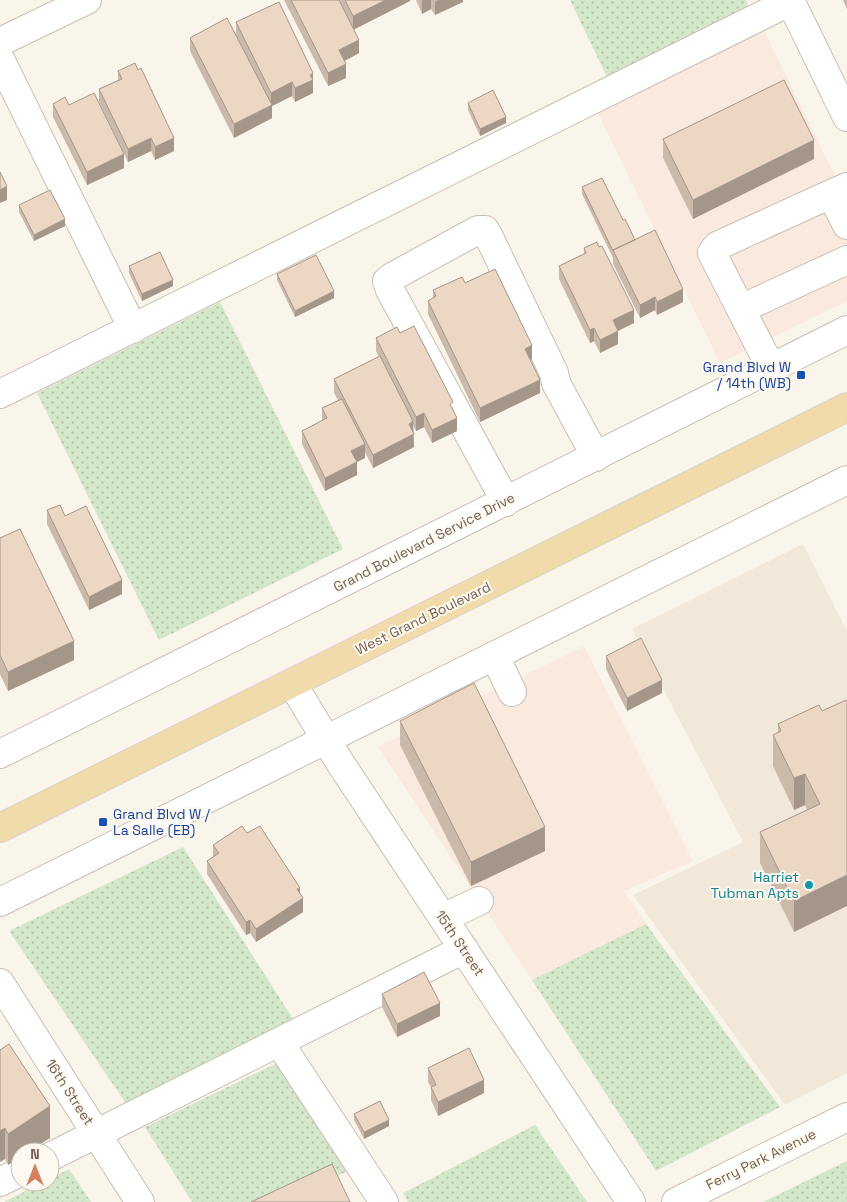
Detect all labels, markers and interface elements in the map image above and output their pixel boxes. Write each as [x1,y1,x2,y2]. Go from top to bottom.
place label: Grand Blvd W / 14th (WB) [703,358,791,392]
marker: Grand Blvd W / 14th (WB) [795,369,807,381]
street label: Grand Boulevard Service Drive [330,488,518,596]
street label: West Grand Boulevard [352,577,494,659]
place label: Grand Blvd W / La Salle (EB) [113,805,211,839]
marker: Grand Blvd W / La Salle (EB) [97,816,109,828]
place label: Harriet Tubman Apts [711,868,799,902]
marker: Harriet Tubman Apts [803,879,815,891]
street label: 15th Street [431,907,489,979]
street label: 16th Street [42,1055,98,1129]
street label: Ferry Park Avenue [703,1125,819,1193]
north arrow [10,1142,60,1192]
text: N [30,1145,40,1163]

